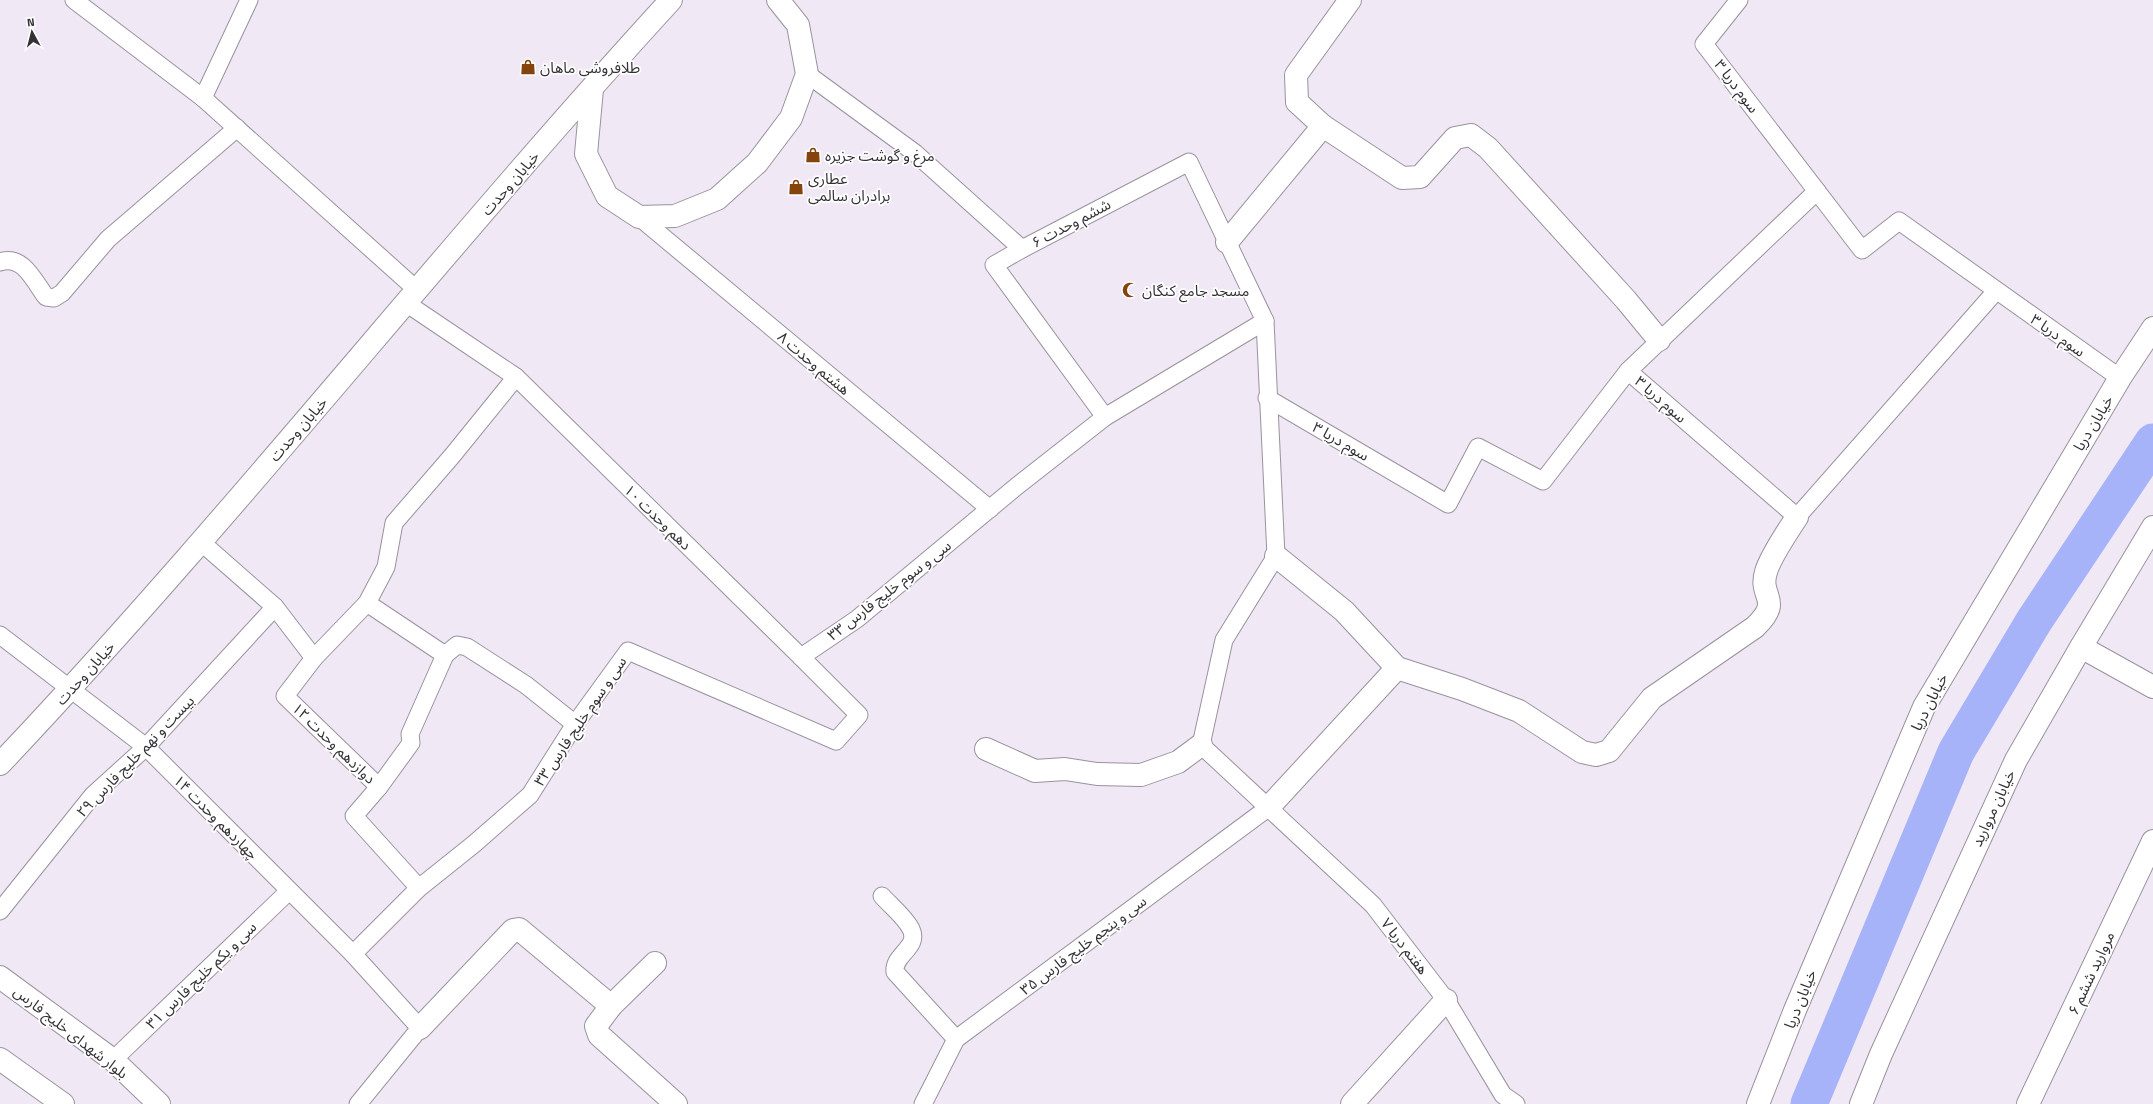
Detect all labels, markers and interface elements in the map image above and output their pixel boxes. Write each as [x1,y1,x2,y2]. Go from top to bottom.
north arrow [12,12,52,52]
text: N [26,14,36,30]
street label: سوم دریا ۳ [1709,54,1765,118]
place label: طلافروشی ماهان [540,56,640,79]
shop icon: طلافروشی ماهان [519,58,537,76]
place label: مرغ و گوشت جزیره [825,144,935,168]
street label: خیابان وحدت [475,145,545,220]
shop icon: مرغ و گوشت جزیره [804,146,822,164]
place label: عطاری برادران سالمی [808,167,890,207]
shop icon: عطاری برادران سالمی [787,178,805,196]
street label: ششم وحدت ۶ [1027,192,1115,253]
place label: مسجد جامع کنگان [1142,279,1249,303]
mosque icon: مسجد جامع کنگان [1121,281,1139,299]
street label: سوم دریا ۳ [2026,308,2090,362]
street label: هشتم وحدت ۸ [773,326,855,400]
street label: سوم دریا ۳ [1630,370,1692,428]
street label: خیابان دریا [2067,390,2119,455]
street label: خیابان وحدت [263,391,333,466]
street label: سوم دریا ۳ [1308,415,1374,467]
street label: دهم وحدت ۱۰ [619,479,697,555]
street label: سی و سوم خلیج فارس ۳۳ [822,534,957,647]
street label: خیابان وحدت [50,636,120,710]
street label: سی و سوم خلیج فارس ۳۳ [528,651,633,791]
street label: خیابان دریا [1905,669,1953,735]
street label: بیست و نهم خلیج فارس ۲۹ [70,690,200,823]
street label: دوازدهم وحدت ۱۲ [287,697,381,789]
street label: خیابان مروارید [1965,766,2021,850]
street label: چهاردهم وحدت ۱۴ [168,769,264,865]
street label: سی و پنجم خلیج فارس ۳۵ [1015,889,1152,1001]
street label: هفتم دریا ۷ [1376,913,1434,979]
street label: سی و یکم خلیج فارس ۳۱ [140,916,263,1035]
street label: مروارید ششم ۶ [2062,927,2120,1019]
street label: خیابان دریا [1778,966,1822,1032]
street label: بلوار شهدای خلیج فارس [8,980,133,1085]

